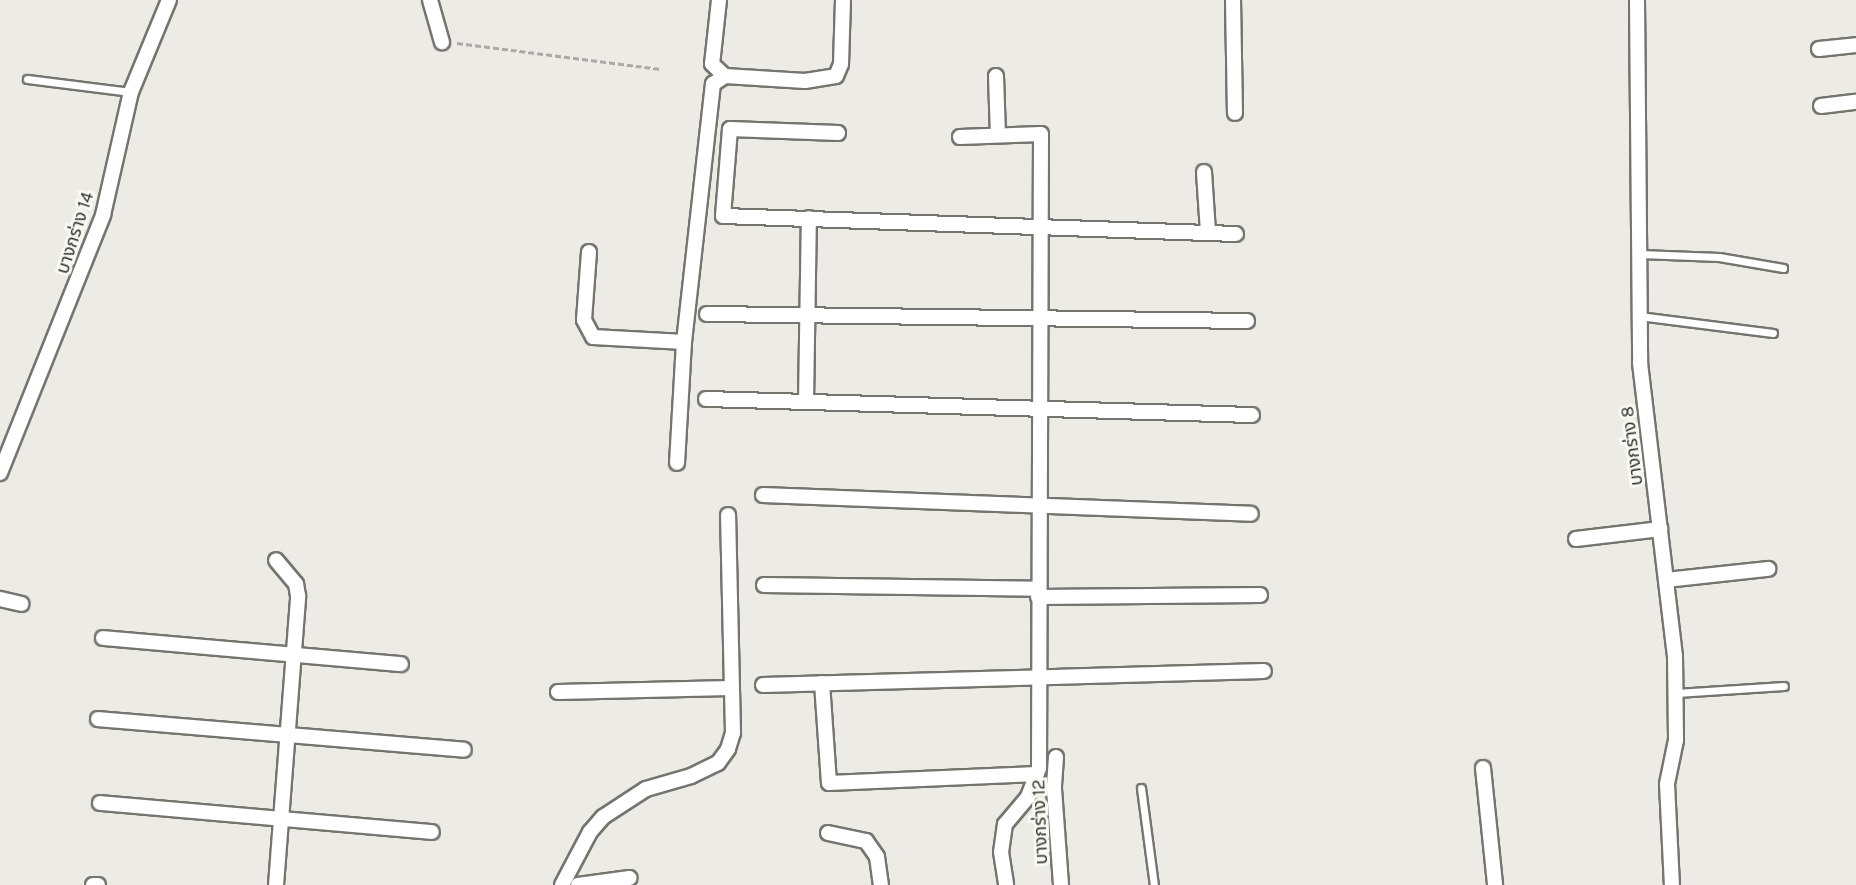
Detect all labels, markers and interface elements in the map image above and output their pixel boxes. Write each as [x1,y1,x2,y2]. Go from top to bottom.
street label: บางกร่าง 14 [52,189,98,277]
street label: บางกร่าง 8 [1616,405,1648,487]
street label: บางกร่าง 12 [1028,779,1052,865]

